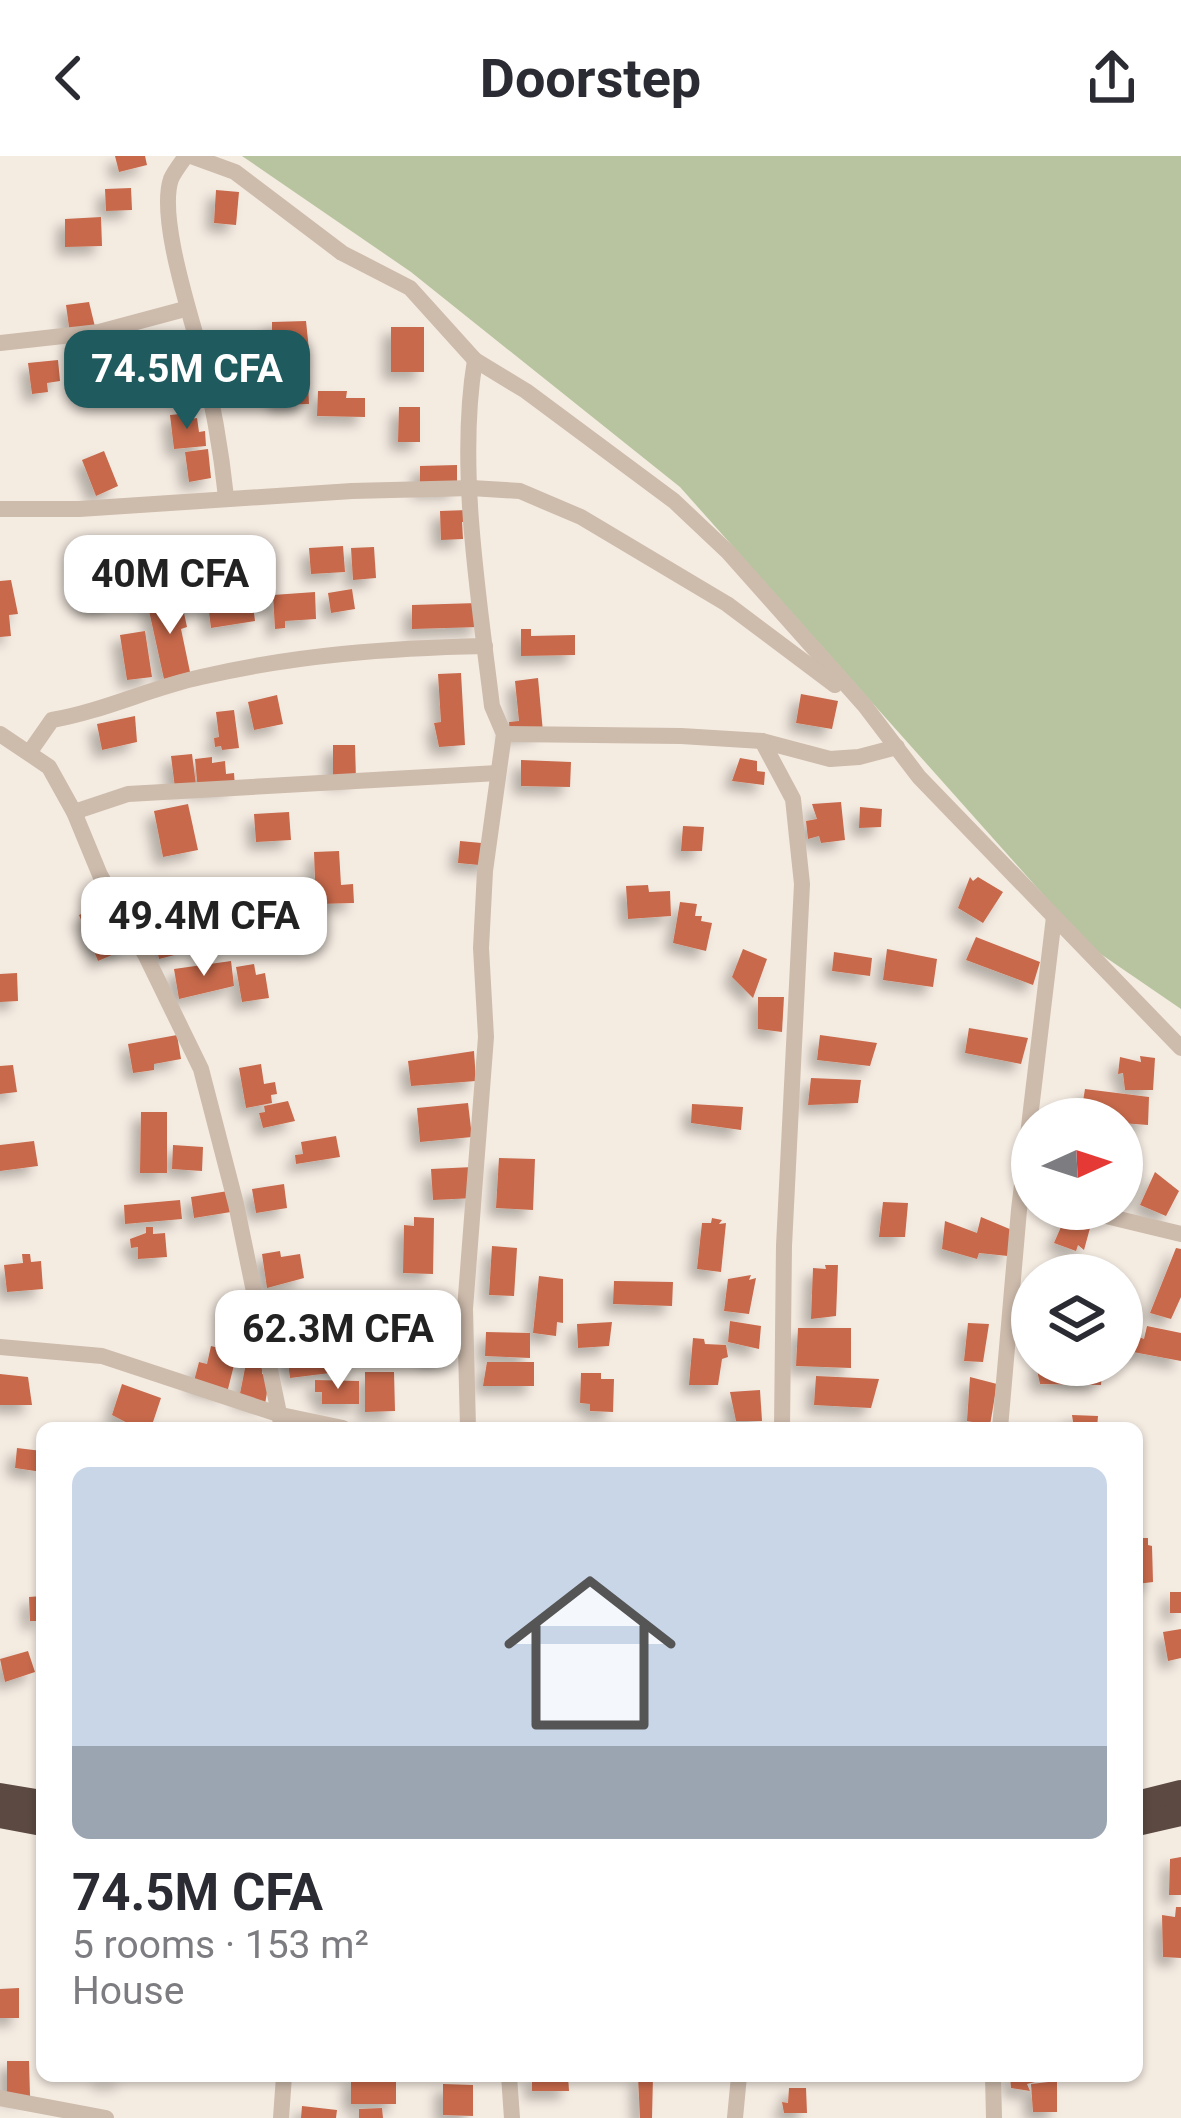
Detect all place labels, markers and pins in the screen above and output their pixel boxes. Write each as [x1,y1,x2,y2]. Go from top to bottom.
pin: 74.5M CFA [50,330,324,432]
pin: 40M CFA [59,535,281,637]
pin: 49.4M CFA [67,877,341,979]
pin: 62.3M CFA [201,1290,475,1392]

